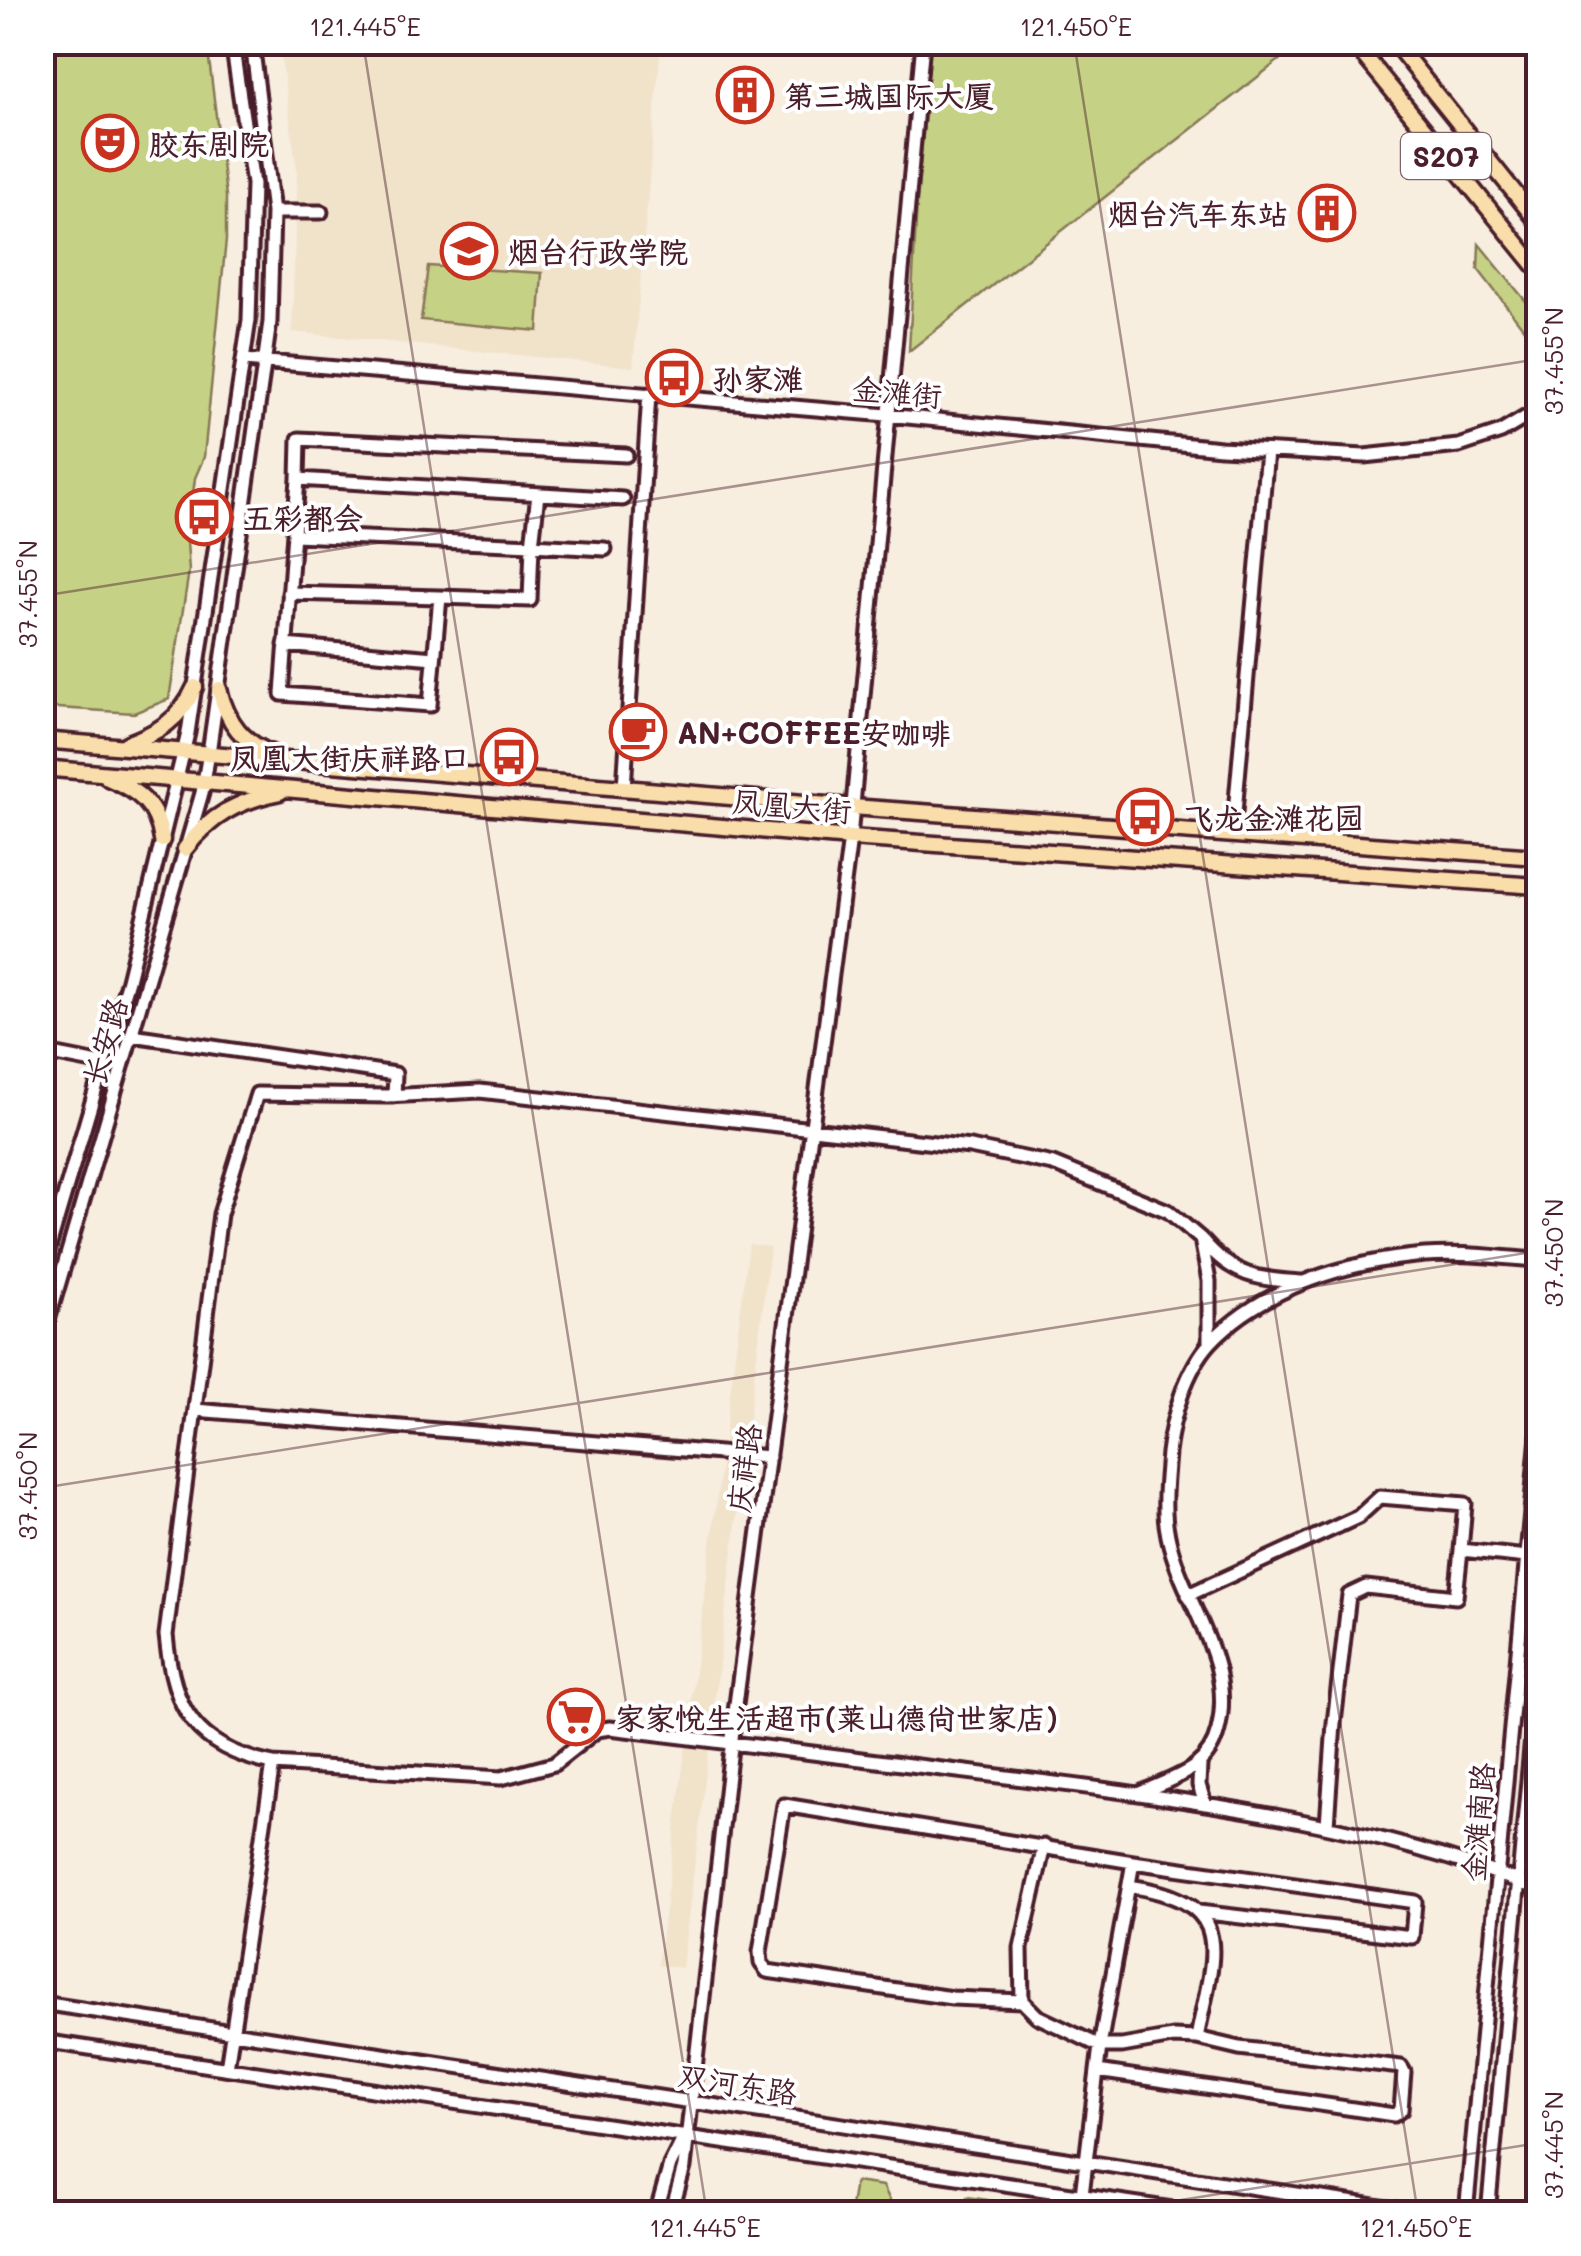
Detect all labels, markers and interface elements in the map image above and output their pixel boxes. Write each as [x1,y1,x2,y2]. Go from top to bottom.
text: 121.445°E [309,10,421,42]
text: 121.450°E [1020,10,1132,42]
building icon: 第三城国际大厦 [715,65,775,125]
place label: 第三城国际大厦 [784,75,994,115]
theatre icon: 胶东剧院 [80,113,140,173]
place label: 胶东剧院 [149,123,269,163]
road number: S207 [1401,133,1491,179]
building icon: 烟台汽车东站 [1297,183,1357,243]
place label: 烟台汽车东站 [1108,193,1288,233]
school or university icon: 烟台行政学院 [439,221,499,281]
place label: 烟台行政学院 [508,231,688,271]
text: 37.455°N [1537,307,1569,415]
bus stop icon: 孙家滩 [644,348,704,408]
place label: 孙家滩 [713,358,803,398]
street label: 金滩街 [850,367,944,415]
bus stop icon: 五彩都会 [174,487,234,547]
place label: 五彩都会 [243,497,363,537]
text: 37.455°N [11,540,43,648]
cafe icon: AN+COFFEE安咖啡 [608,702,668,762]
place label: AN+COFFEE安咖啡 [677,712,951,752]
bus stop icon: 凤凰大街庆祥路口 [479,727,539,787]
place label: 凤凰大街庆祥路口 [230,737,470,777]
street label: 凤凰大街 [730,780,854,830]
bus stop icon: 飞龙金滩花园 [1115,787,1175,847]
place label: 飞龙金滩花园 [1184,797,1364,837]
street label: 长安路 [72,992,136,1090]
text: 37.450°N [1537,1199,1569,1307]
street label: 庆祥路 [717,1421,769,1515]
text: 37.450°N [11,1432,43,1540]
supermarket icon: 家家悦生活超市(莱山德尚世家店) [546,1687,606,1747]
place label: 家家悦生活超市(莱山德尚世家店) [615,1697,1058,1737]
street label: 金滩南路 [1452,1760,1502,1884]
street label: 双河东路 [676,2054,800,2112]
text: 37.445°N [1537,2091,1569,2199]
text: 121.445°E [649,2211,761,2243]
text: 121.450°E [1360,2211,1472,2243]

